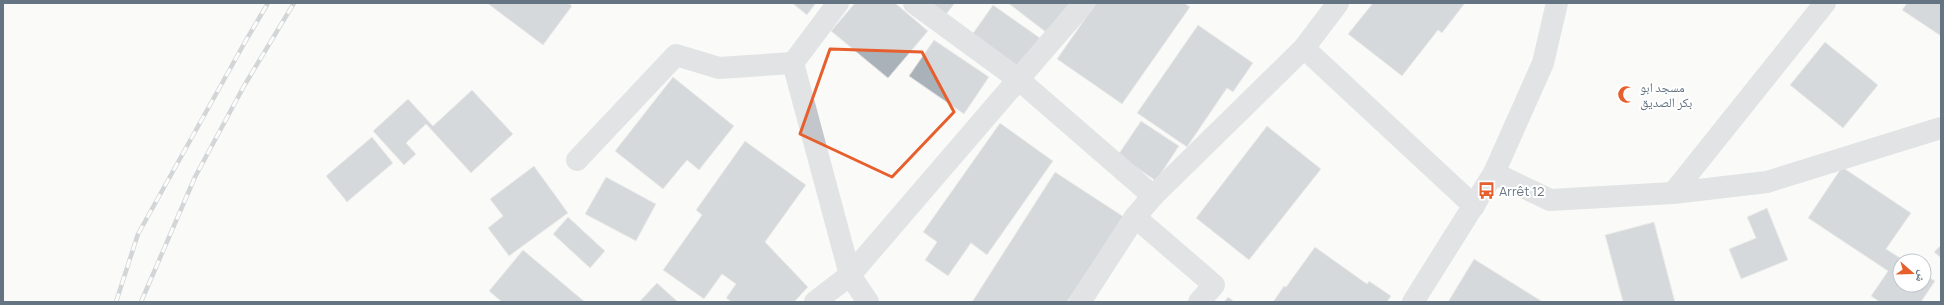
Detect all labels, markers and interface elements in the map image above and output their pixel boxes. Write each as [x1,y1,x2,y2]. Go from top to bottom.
place label: مسجد ابو بكر الصديق [1640,78,1692,111]
mosque icon: مسجد ابو بكر الصديق [1617,84,1637,104]
bus stop icon: Arrêt 12 [1476,181,1496,201]
place label: Arrêt 12 [1499,182,1545,200]
north arrow [1892,253,1932,293]
text: ش [1912,268,1931,285]

